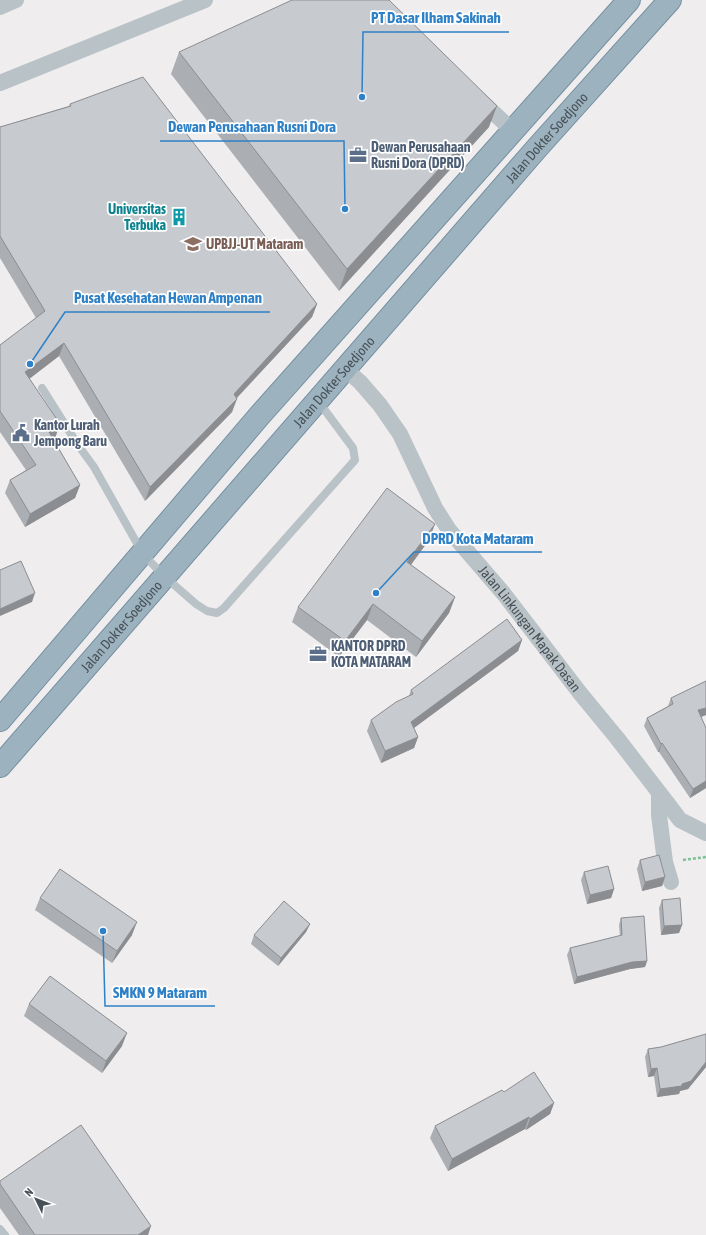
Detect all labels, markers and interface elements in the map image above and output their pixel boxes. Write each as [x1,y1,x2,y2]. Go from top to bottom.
callout: PT Dasar Ilham Sakinah [363,5,509,32]
text: PT Dasar Ilham Sakinah [371,9,501,26]
street label: Jalan Dokter Soedjono [502,89,591,186]
callout: Dewan Perusahaan Rusni Dora [160,114,344,141]
text: Dewan Perusahaan Rusni Dora [168,118,336,135]
place label: Dewan Perusahaan Rusni Dora (DPRD) [371,139,471,171]
office icon: Dewan Perusahaan Rusni Dora (DPRD) [348,145,368,165]
place label: Universitas Terbuka [108,201,166,233]
building icon: Universitas Terbuka [169,207,189,227]
school or university icon: UPBJJ-UT Mataram [183,234,203,254]
place label: UPBJJ-UT Mataram [206,236,303,252]
callout: Pusat Kesehatan Hewan Ampenan [65,285,270,312]
text: Pusat Kesehatan Hewan Ampenan [74,289,262,306]
street label: Jalan Dokter Soedjono [290,333,378,431]
place label: Kantor Lurah Jempong Baru [33,417,107,449]
public building icon: Kantor Lurah Jempong Baru [11,423,31,443]
callout: DPRD Kota Mataram [414,525,542,552]
text: DPRD Kota Mataram [422,530,534,547]
street label: Jalan Linkungan Mapak Dasan [475,562,584,695]
street label: Jalan Dokter Soedjono [77,578,165,675]
place label: KANTOR DPRD KOTA MATARAM [331,638,411,670]
office icon: KANTOR DPRD KOTA MATARAM [308,644,328,664]
callout: SMKN 9 Mataram [105,979,215,1006]
text: SMKN 9 Mataram [113,984,207,1001]
north arrow [16,1179,56,1219]
text: N [22,1186,35,1199]

